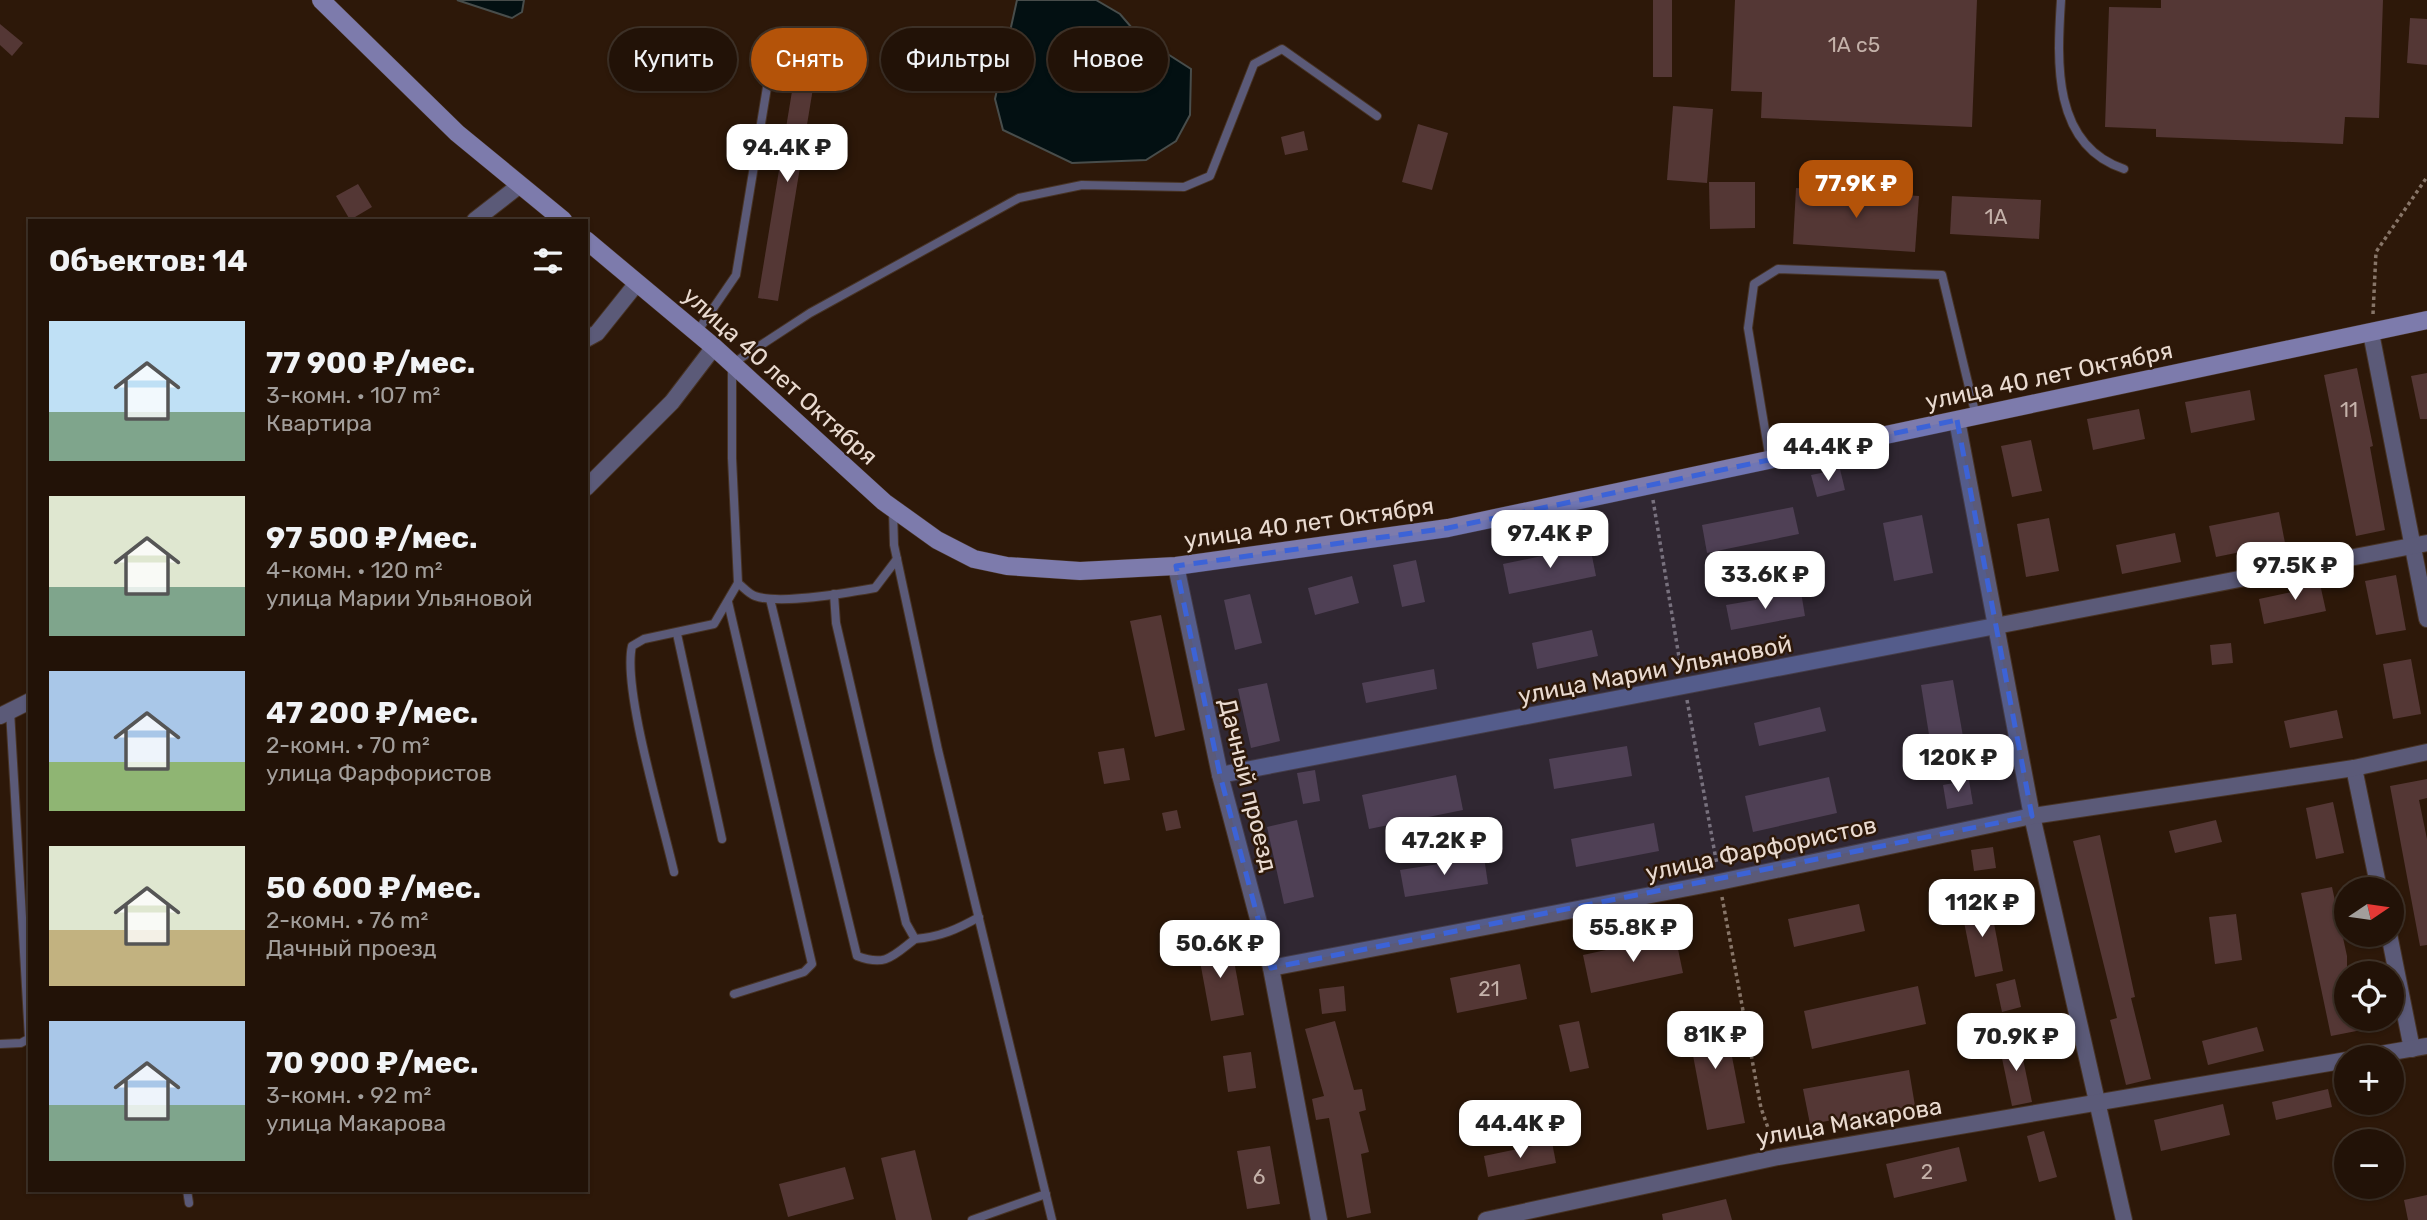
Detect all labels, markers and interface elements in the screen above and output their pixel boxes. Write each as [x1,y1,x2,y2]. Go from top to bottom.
chip: Купить [609,28,737,91]
chip: Снять [751,28,867,91]
chip: Фильтры [881,28,1034,91]
chip: Новое [1048,28,1168,91]
house number: 1А с5 [1828,32,1880,57]
pin: 94.4K ₽ [722,124,852,184]
text: 94.4K ₽ [743,133,831,161]
pin: 77.9K ₽ [1791,160,1921,220]
text: 77.9K ₽ [1815,169,1897,197]
house number: 1А [1984,204,2008,229]
icon: filters [529,242,567,280]
text: Объектов: 14 [49,243,248,279]
street label: улица 40 лет Октября [677,281,883,471]
street label: улица 40 лет Октября [1923,336,2175,416]
text: 77 900 ₽/мес. [266,345,475,381]
icon: home [105,349,189,433]
text: 3-комн. · 107 m² [266,381,440,409]
house number: 11 [2340,397,2358,422]
text: Квартира [266,409,372,437]
pin: 44.4K ₽ [1763,424,1893,483]
text: 44.4K ₽ [1783,432,1873,460]
street label: улица 40 лет Октября [1182,492,1436,554]
pin: 97.4K ₽ [1485,510,1615,570]
text: 97.4K ₽ [1507,519,1593,547]
text: 97 500 ₽/мес. [266,520,478,556]
icon: home [105,524,189,608]
pin: 97.5K ₽ [2230,542,2360,602]
text: 97.5K ₽ [2253,551,2337,579]
pin: 33.6K ₽ [1700,552,1830,611]
text: 4-комн. · 120 m² [266,556,443,584]
text: 33.6K ₽ [1721,560,1809,588]
text: улица Марии Ульяновой [266,584,533,612]
street label: улица Марии Ульяновой [1516,630,1794,710]
text: 47 200 ₽/мес. [266,695,478,731]
street label: Дачный проезд [1213,695,1283,875]
icon: home [105,699,189,783]
text: 2-комн. · 70 m² [266,731,430,759]
pin: 120K ₽ [1901,734,2015,794]
text: 120K ₽ [1919,743,1997,771]
text: улица Фарфористов [266,759,492,787]
street label: улица Фарфористов [1643,811,1879,887]
pin: 47.2K ₽ [1379,818,1509,877]
text: 47.2K ₽ [1401,826,1487,854]
text: 50 600 ₽/мес. [266,870,481,906]
icon: home [105,874,189,958]
north arrow [2334,877,2404,947]
map controls [2334,877,2404,1199]
pin: 112K ₽ [1925,880,2039,939]
text: 112K ₽ [1945,888,2019,916]
pin: 55.8K ₽ [1568,904,1698,964]
text: 2-комн. · 76 m² [266,906,428,934]
text: 55.8K ₽ [1589,913,1677,941]
pin: 50.6K ₽ [1155,920,1285,980]
text: 50.6K ₽ [1176,929,1264,957]
text: Дачный проезд [266,934,437,962]
button: locate [2334,961,2404,1031]
house number: 21 [1478,976,1500,1001]
pin: 81K ₽ [1666,1012,1764,1071]
pin: 70.9K ₽ [1951,1014,2081,1073]
text: 81K ₽ [1683,1020,1747,1048]
text: 70.9K ₽ [1973,1022,2059,1050]
text: 70 900 ₽/мес. [266,1045,479,1081]
button: + [2334,1045,2404,1115]
icon: home [105,1049,189,1133]
text: 3-комн. · 92 m² [266,1081,431,1109]
street label: улица Макарова [1754,1092,1944,1152]
pin: 44.4K ₽ [1455,1100,1585,1160]
text: улица Макарова [266,1109,446,1137]
text: 44.4K ₽ [1475,1109,1565,1137]
button: − [2334,1129,2404,1199]
house number: 2 [1921,1159,1933,1184]
house number: 6 [1253,1164,1265,1189]

